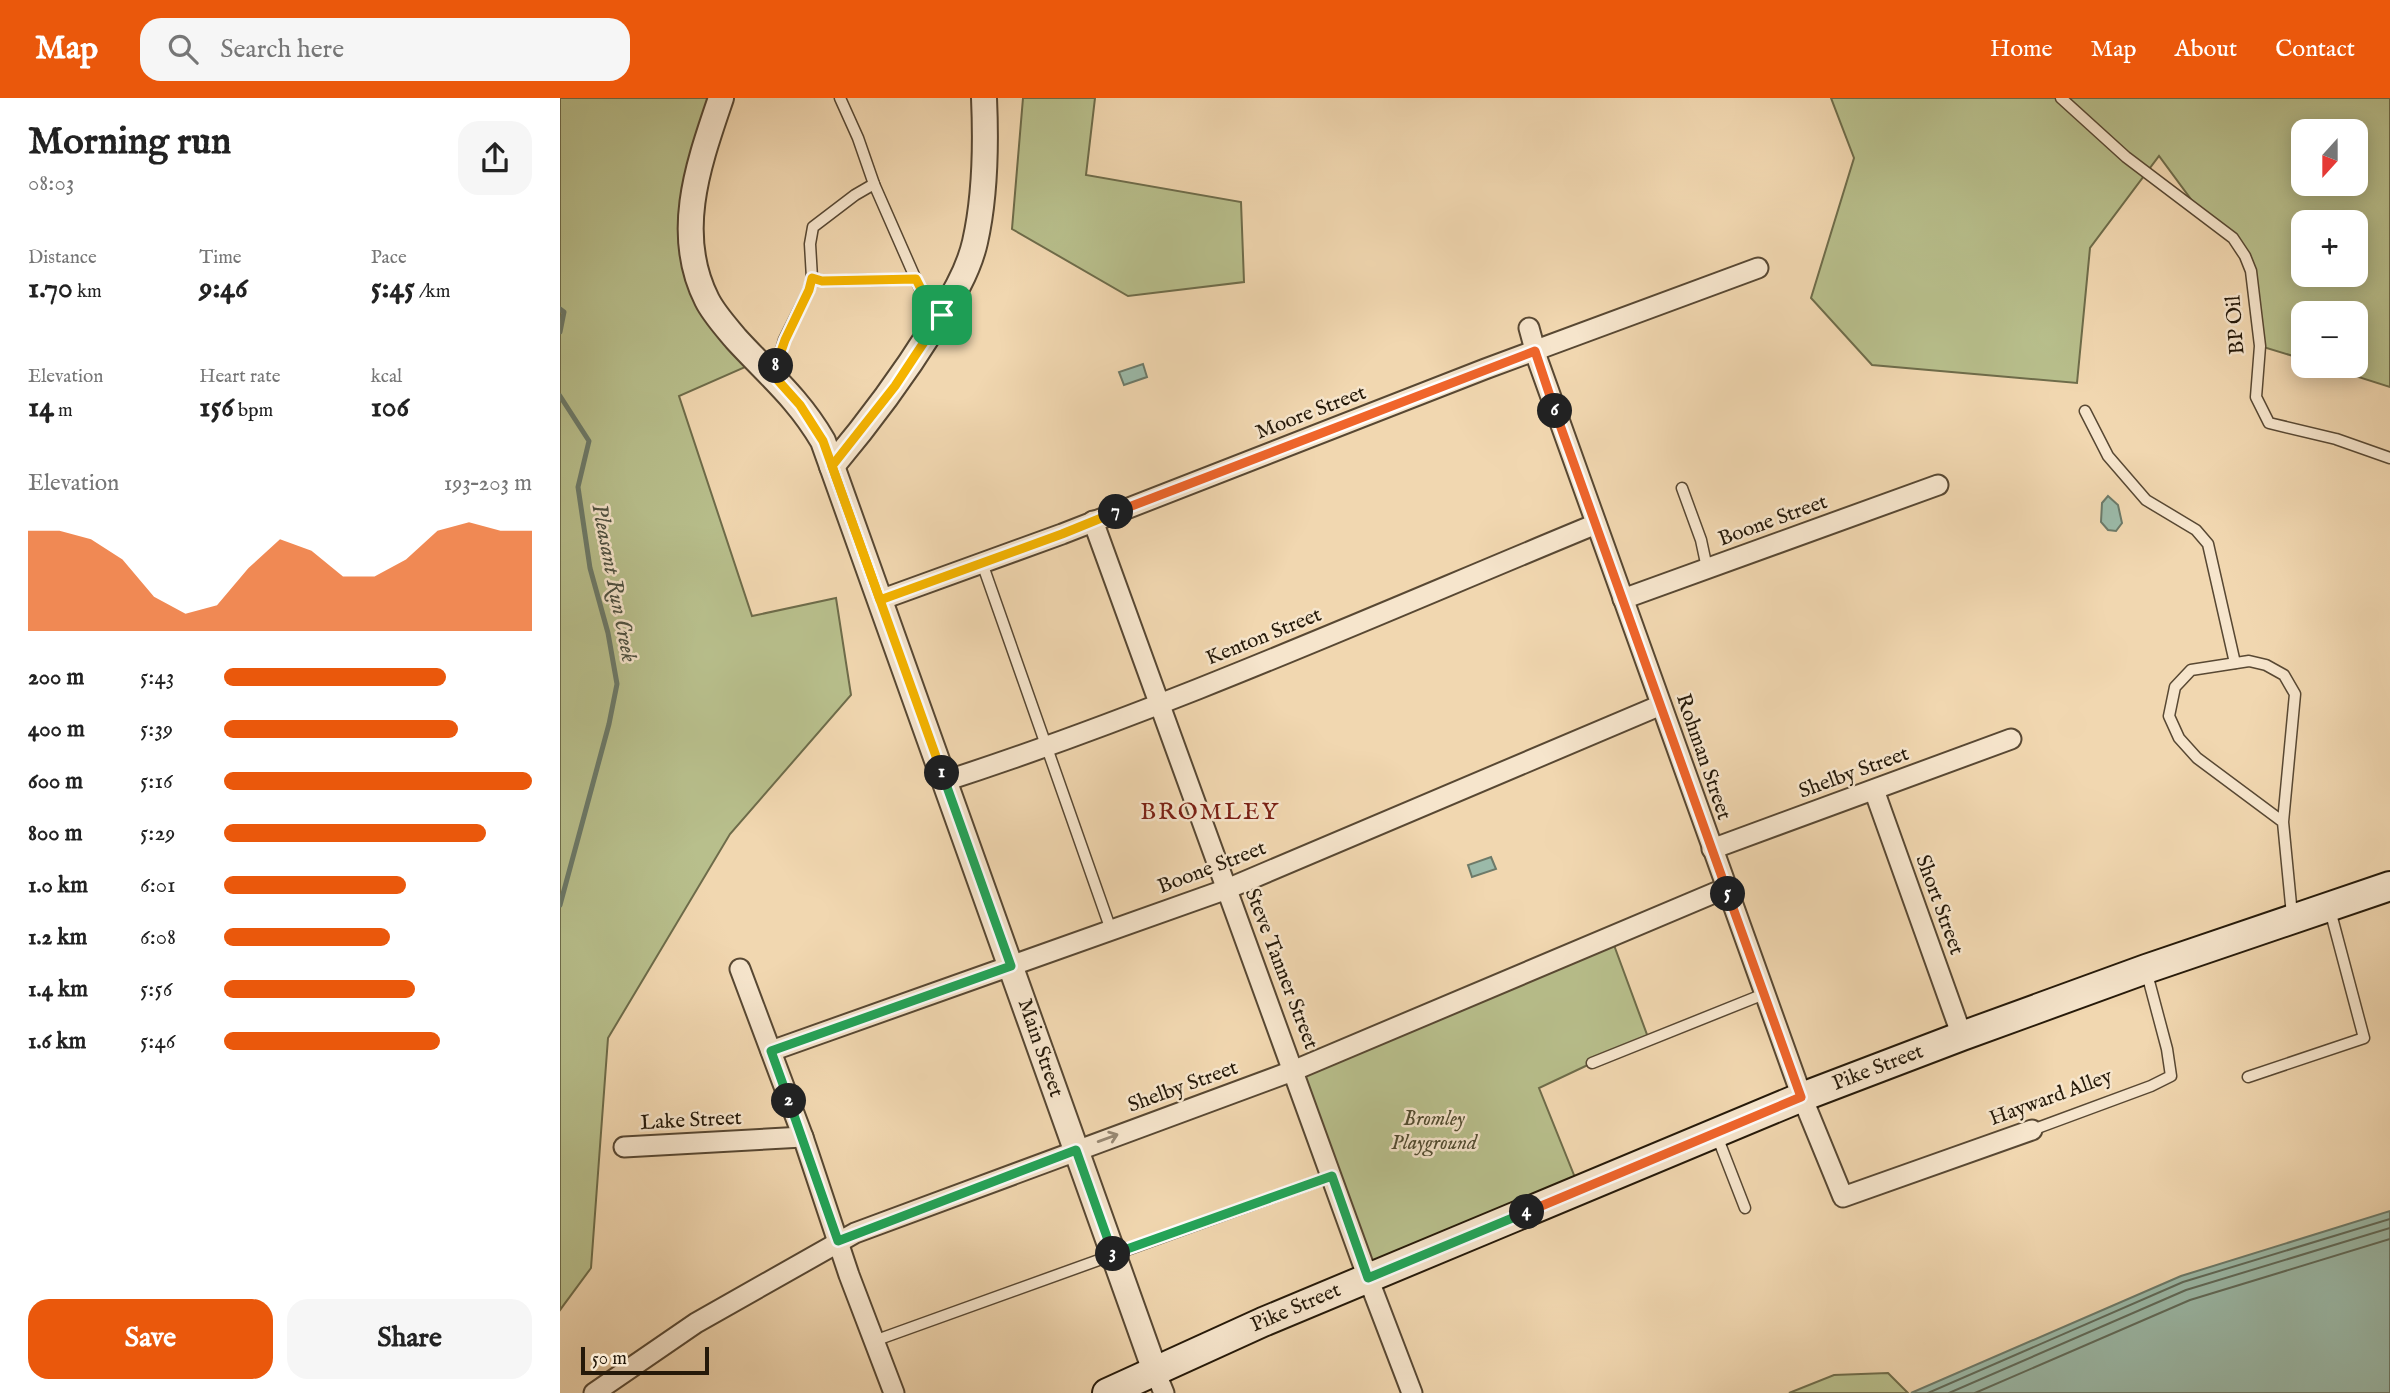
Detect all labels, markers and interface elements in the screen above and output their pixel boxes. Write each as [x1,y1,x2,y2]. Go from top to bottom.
search box [140,18,630,81]
text: Map [35,28,98,70]
icon: search [164,30,202,68]
text: Search here [220,33,344,66]
text: Home [1990,34,2053,65]
text: Map [2091,34,2137,65]
text: About [2175,34,2237,65]
text: Contact [2275,34,2355,65]
text: Morning run [28,119,231,167]
north arrow [2291,119,2368,196]
map controls [2291,119,2368,378]
button: share [458,121,532,195]
text: 08:03 [28,169,74,198]
button: + [2291,210,2368,287]
text: Distance [28,246,97,270]
text: Time [199,246,242,270]
text: Pace [371,246,407,270]
text: 1.70 [28,270,73,308]
text: 9:46 [199,270,248,308]
text: 5:45 [371,270,415,308]
text: km [73,280,102,304]
text: /km [415,280,450,304]
pin [912,285,972,345]
street label: BP Oil [2220,294,2252,356]
icon: arrive [923,296,961,334]
button: − [2291,301,2368,378]
pin: 8 [758,348,794,384]
text: 8 [772,353,779,377]
text: Elevation [28,365,103,389]
text: Heart rate [199,365,280,389]
text: kcal [371,365,402,389]
street label: Moore Street [1252,380,1370,446]
text: 14 [28,389,54,427]
text: 156 [199,389,234,427]
text: 106 [371,389,409,427]
pin: 6 [1538,394,1572,428]
text: 6 [1550,398,1559,422]
text: m [54,399,73,423]
text: bpm [234,399,273,423]
text: Elevation [28,469,119,498]
text: 193–203 m [444,469,532,498]
street label: Boone Street [1715,489,1831,553]
pin: 7 [1098,494,1134,530]
text: 7 [1111,499,1120,523]
water label: Pleasant Run Creek [584,501,644,665]
street label: Kenton Street [1202,602,1326,672]
text: 200 m [28,663,84,692]
text: 5:43 [140,663,174,692]
street label: Rohman Street [1669,690,1737,824]
text: 400 m [28,715,85,744]
text: 5:39 [140,715,173,744]
street label: Shelby Street [1795,741,1913,805]
pin: 1 [924,756,960,790]
text: 1 [938,760,945,784]
text: 600 m [28,767,83,796]
text: 5:16 [140,767,173,796]
district label: BROMLEY [1140,797,1280,828]
text: 800 m [28,819,82,848]
text: 5:29 [140,819,175,848]
street label: Boone Street [1154,835,1270,901]
street label: Short Street [1908,851,1970,959]
text: 1.0 km [28,871,88,900]
text: 6:01 [140,871,176,900]
pin: 5 [1710,876,1746,912]
text: 5 [1724,881,1731,905]
street label: Steve Tanner Street [1238,885,1324,1053]
text: 1.2 km [28,923,87,952]
text: 6:08 [140,923,176,952]
text: 1.4 km [28,975,88,1004]
text: 5:56 [140,975,172,1004]
street label: Main Street [1011,995,1069,1101]
text: 1.6 km [28,1027,86,1056]
text: 5:46 [140,1027,175,1056]
street label: Pike Street [1829,1038,1927,1098]
street label: Shelby Street [1124,1055,1242,1119]
street label: Hayward Alley [1986,1063,2117,1133]
pin: 2 [772,1084,806,1118]
text: 2 [784,1088,793,1112]
street label: Lake Street [640,1105,742,1137]
park label: Bromley Playground [1391,1106,1479,1157]
one-way arrow [1097,1131,1119,1143]
pin: 4 [1510,1194,1544,1230]
text: 4 [1522,1199,1531,1223]
pin: 3 [1096,1236,1130,1272]
text: 3 [1109,1241,1116,1265]
street label: Pike Street [1247,1277,1345,1339]
button: Save [28,1299,273,1379]
button: Share [287,1299,532,1379]
scale bar [581,1344,709,1376]
text: 50 m [592,1347,627,1371]

